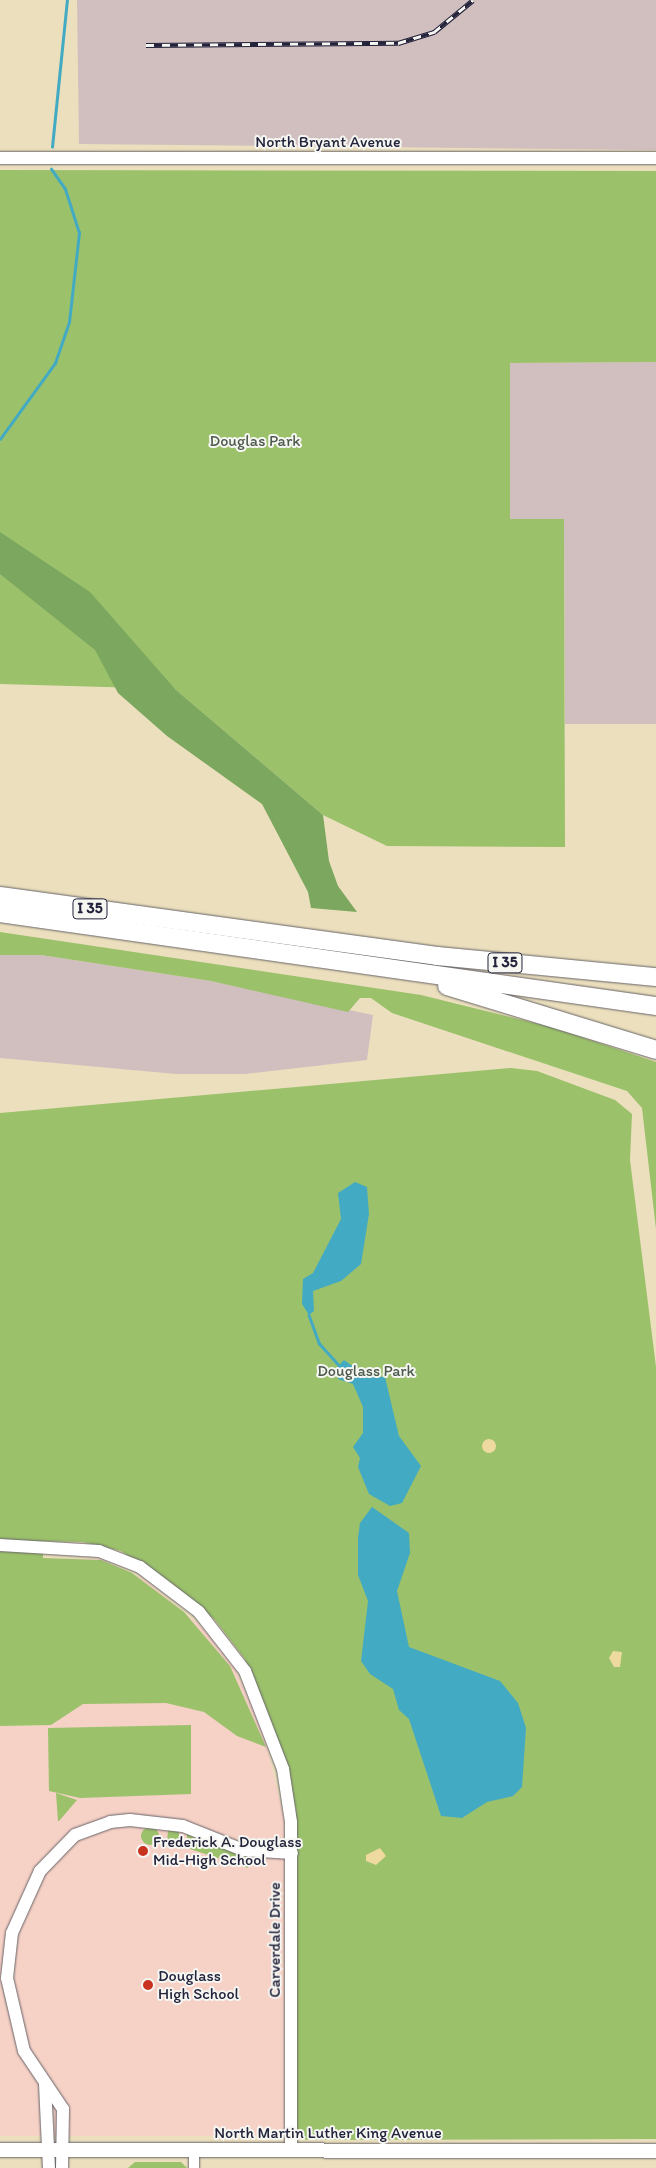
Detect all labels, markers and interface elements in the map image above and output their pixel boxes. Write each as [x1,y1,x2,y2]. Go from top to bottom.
street label: North Bryant Avenue [256,132,400,152]
park label: Douglas Park [210,431,300,451]
road number: I 35 [71,896,109,922]
road number: I 35 [486,950,524,976]
park label: Douglass Park [317,1361,415,1381]
place label: Frederick A. Douglass Mid-High School [153,1832,302,1870]
marker: Frederick A. Douglass Mid-High School [137,1845,149,1857]
street label: Carverdale Drive [265,1882,285,1998]
place label: Douglass High School [158,1966,239,2004]
marker: Douglass High School [142,1979,154,1991]
street label: North Martin Luther King Avenue [214,2123,442,2143]

